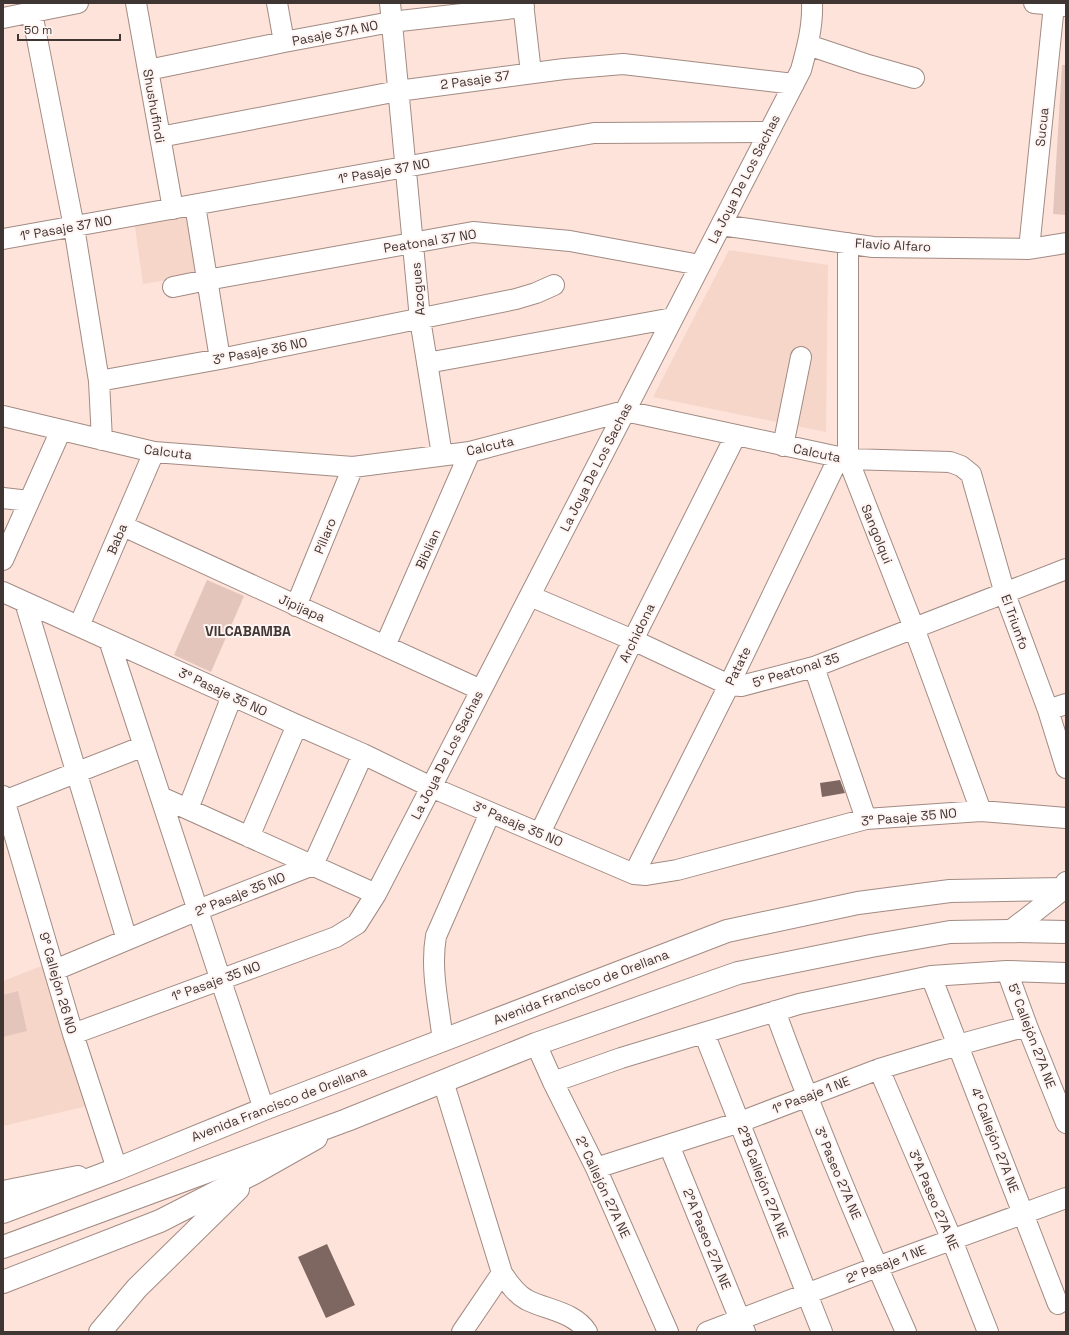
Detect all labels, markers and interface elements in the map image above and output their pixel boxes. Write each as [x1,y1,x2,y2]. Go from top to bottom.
scale bar [18,16,120,42]
street label: Pasaje 37A NO [290,16,380,50]
text: 50 m [24,22,52,38]
street label: 2 Pasaje 37 [439,67,511,93]
street label: Shushufindi [139,68,169,144]
street label: Sucua [1032,106,1053,147]
street label: La Joya De Los Sachas [704,112,784,246]
street label: 1° Pasaje 37 NO [337,155,431,187]
street label: 1° Pasaje 37 NO [19,212,113,244]
street label: Peatonal 37 NO [382,225,478,257]
street label: Flavio Alfaro [855,235,931,255]
street label: Azogues [407,261,429,316]
street label: 3° Pasaje 36 NO [211,333,309,369]
street label: La Joya De Los Sachas [556,400,636,534]
street label: Calcuta [465,432,516,460]
street label: Calcuta [792,440,843,466]
street label: Calcuta [143,441,193,463]
street label: Sangolqui [857,502,897,566]
street label: Píllaro [310,515,340,557]
street label: Baba [103,521,131,557]
street label: Biblian [412,526,444,572]
street label: Jipijapa [276,590,328,626]
street label: El Triunfo [997,592,1033,652]
street label: Archidona [615,600,659,665]
district label: VILCABAMBA [205,622,291,640]
street label: Patate [721,644,755,688]
street label: 5° Peatonal 35 [751,649,842,691]
street label: 3° Pasaje 35 NO [176,664,270,720]
street label: La Joya De Los Sachas [407,688,487,822]
street label: 3° Pasaje 35 NO [470,797,566,851]
street label: 3° Pasaje 35 NO [860,804,958,830]
street label: 2° Pasaje 35 NO [192,868,288,920]
street label: 9° Callejón 26 NO [35,930,81,1036]
street label: Avenida Francisco de Orellana [491,945,672,1028]
street label: 1° Pasaje 35 NO [169,957,263,1005]
street label: 5° Callejón 27A NE [1004,981,1060,1091]
street label: Avenida Francisco de Orellana [189,1062,370,1145]
street label: 1° Pasaje 1 NE [770,1072,852,1118]
street label: 4° Callejón 27A NE [967,1085,1023,1195]
street label: 2°B Callejón 27A NE [734,1123,792,1241]
street label: 3° Paseo 27A NE [811,1124,865,1222]
street label: 2° Callejón 27A NE [572,1133,634,1241]
street label: 3°A Paseo 27A NE [905,1147,963,1253]
street label: 2°A Paseo 27A NE [679,1186,735,1292]
street label: 2° Pasaje 1 NE [844,1241,928,1287]

